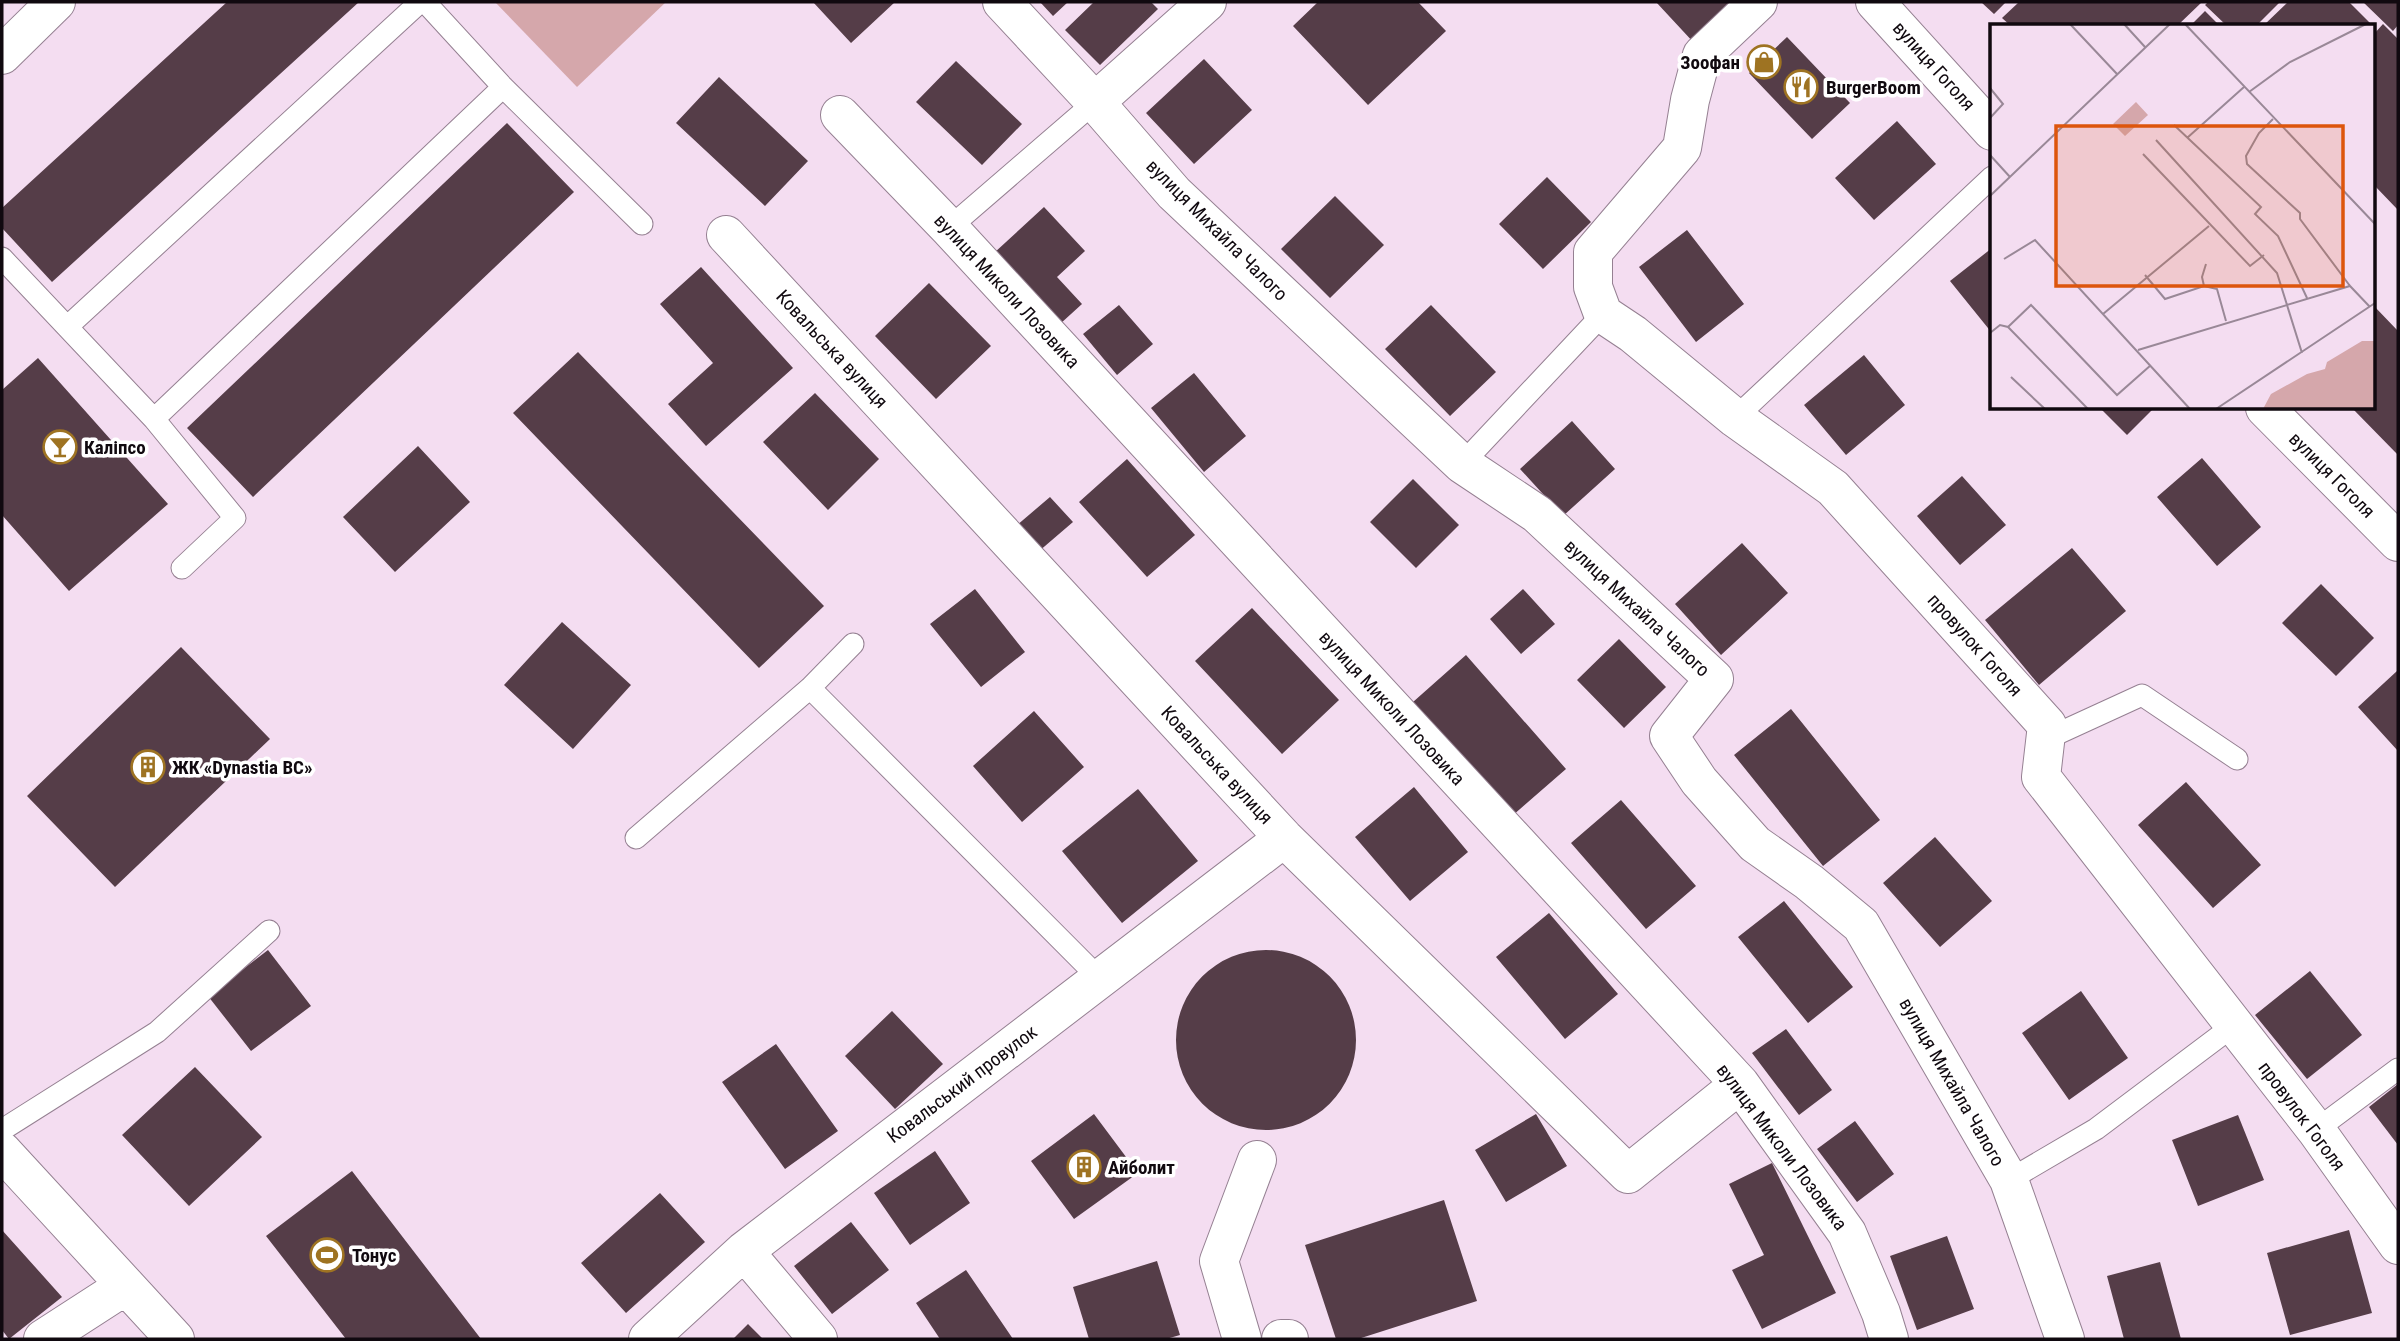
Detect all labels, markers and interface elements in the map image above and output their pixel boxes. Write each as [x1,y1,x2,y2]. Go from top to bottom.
street label: вулиця Гоголя [1888,17,1980,115]
inset map [1990,24,2376,410]
shop icon: Зоофан [1745,43,1783,81]
place label: Зоофан [1680,51,1740,74]
restaurant icon: BurgerBoom [1782,68,1820,106]
place label: BurgerBoom [1826,76,1921,99]
street label: вулиця Михайла Чалого [1142,155,1292,305]
street label: вулиця Миколи Лозовика [929,209,1085,373]
street label: Ковальська вулиця [771,285,893,413]
street label: вулиця Гоголя [2284,427,2380,523]
bar icon: Каліпсо [41,428,79,466]
place label: Каліпсо [84,436,146,459]
street label: вулиця Михайла Чалого [1560,535,1714,681]
street label: провулок Гоголя [1923,589,2027,701]
street label: вулиця Миколи Лозовика [1314,626,1470,790]
street label: Ковальська вулиця [1156,701,1278,829]
building icon: ЖК «Dynastia BC» [129,748,167,786]
place label: ЖК «Dynastia BC» [172,756,312,779]
street label: вулиця Михайла Чалого [1894,994,2010,1170]
street label: Ковальський провулок [882,1020,1042,1148]
street label: провулок Гоголя [2254,1057,2350,1175]
street label: вулиця Миколи Лозовика [1712,1059,1852,1235]
building icon: Айболит [1065,1148,1103,1186]
place label: Айболит [1108,1156,1175,1179]
sports icon: Тонус [308,1236,346,1274]
place label: Тонус [352,1244,397,1267]

